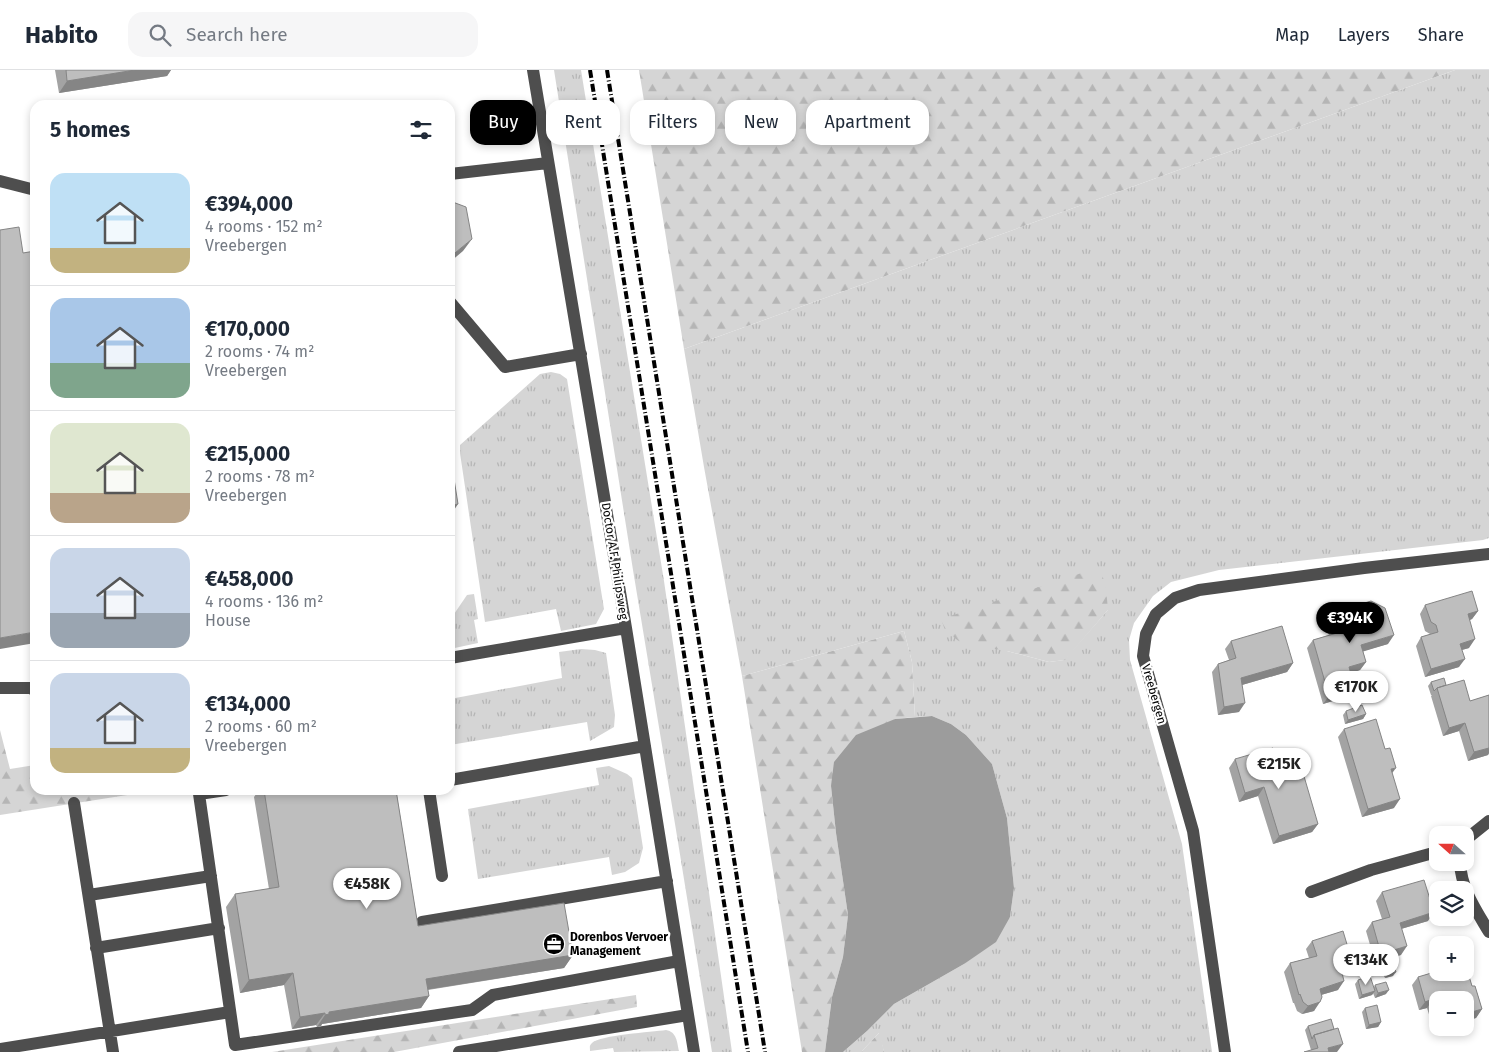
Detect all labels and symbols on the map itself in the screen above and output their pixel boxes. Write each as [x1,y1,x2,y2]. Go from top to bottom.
street label: Doctor A.F. Philipsweg [599,501,631,621]
pin: €394K [1315,602,1385,644]
street label: Vreebergen [1139,662,1169,726]
pin: €170K [1321,670,1391,713]
pin: €215K [1244,748,1314,790]
north arrow [1429,826,1474,871]
pin: €458K [332,868,402,910]
place label: Dorenbos Vervoer Management [570,930,668,958]
office icon: Dorenbos Vervoer Management [542,932,566,956]
pin: €134K [1331,944,1401,986]

